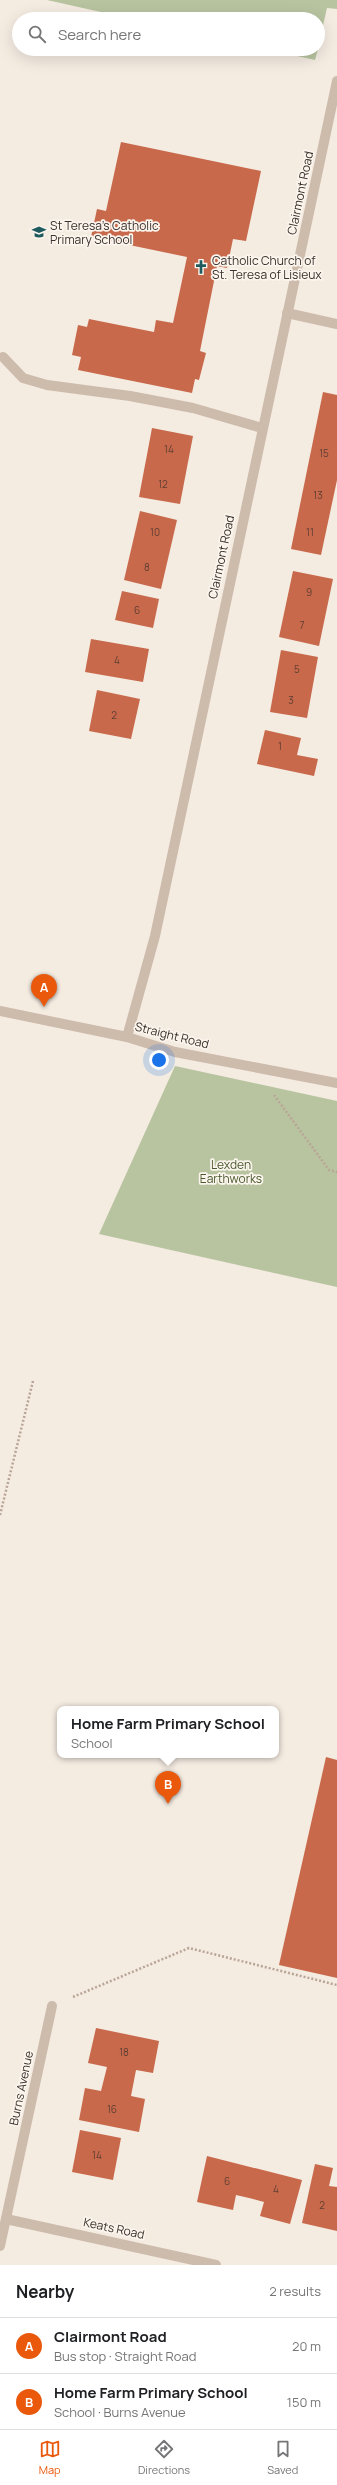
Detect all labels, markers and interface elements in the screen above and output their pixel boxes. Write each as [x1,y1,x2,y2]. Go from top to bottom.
search box [12,12,325,56]
icon: search [26,23,48,45]
text: Search here [58,24,141,45]
street label: Clairmont Road [283,150,317,236]
place label: St Teresa's Catholic Primary School [50,217,159,248]
school or university icon: St Teresa's Catholic Primary School [31,224,47,240]
place label: Catholic Church of St. Teresa of Lisieux [212,252,322,283]
church icon: Catholic Church of St. Teresa of Lisieux [193,259,209,275]
house number: 14 [164,442,174,456]
house number: 15 [319,446,329,460]
house number: 12 [158,477,168,491]
house number: 13 [313,488,323,502]
street label: Clairmont Road [204,514,238,600]
house number: 10 [150,525,160,539]
house number: 11 [306,525,314,539]
house number: 8 [144,560,150,574]
house number: 9 [306,585,312,599]
house number: 6 [134,603,140,617]
house number: 7 [299,618,305,632]
house number: 4 [114,653,120,667]
house number: 5 [294,662,300,676]
house number: 3 [288,693,294,707]
house number: 2 [111,708,117,722]
house number: 1 [278,739,282,753]
pin: A [31,974,57,1007]
street label: Straight Road [133,1018,211,1052]
your location [149,1050,169,1070]
park label: Lexden Earthworks [200,1156,262,1187]
popup [57,1706,279,1758]
text: Home Farm Primary School [71,1713,265,1734]
text: School [71,1734,112,1752]
pin: B [155,1771,181,1804]
house number: 18 [119,2045,129,2059]
street label: Burns Avenue [5,2049,37,2127]
house number: 16 [107,2102,117,2116]
house number: 14 [92,2148,102,2162]
house number: 6 [224,2174,230,2188]
house number: 4 [273,2182,279,2196]
house number: 2 [319,2198,325,2212]
street label: Keats Road [82,2213,146,2243]
text: Nearby [16,2280,74,2303]
text: 2 results [269,2282,321,2300]
text: Clairmont Road [54,2326,167,2347]
text: A [25,2337,33,2355]
text: 20 m [292,2337,321,2355]
text: Bus stop · Straight Road [54,2347,196,2365]
text: Home Farm Primary School [54,2382,248,2403]
text: B [25,2393,33,2411]
text: 150 m [287,2393,321,2411]
text: School · Burns Avenue [54,2403,186,2421]
tab: Map [39,2438,61,2477]
tab: Directions [138,2438,190,2477]
tab: Saved [267,2438,298,2477]

